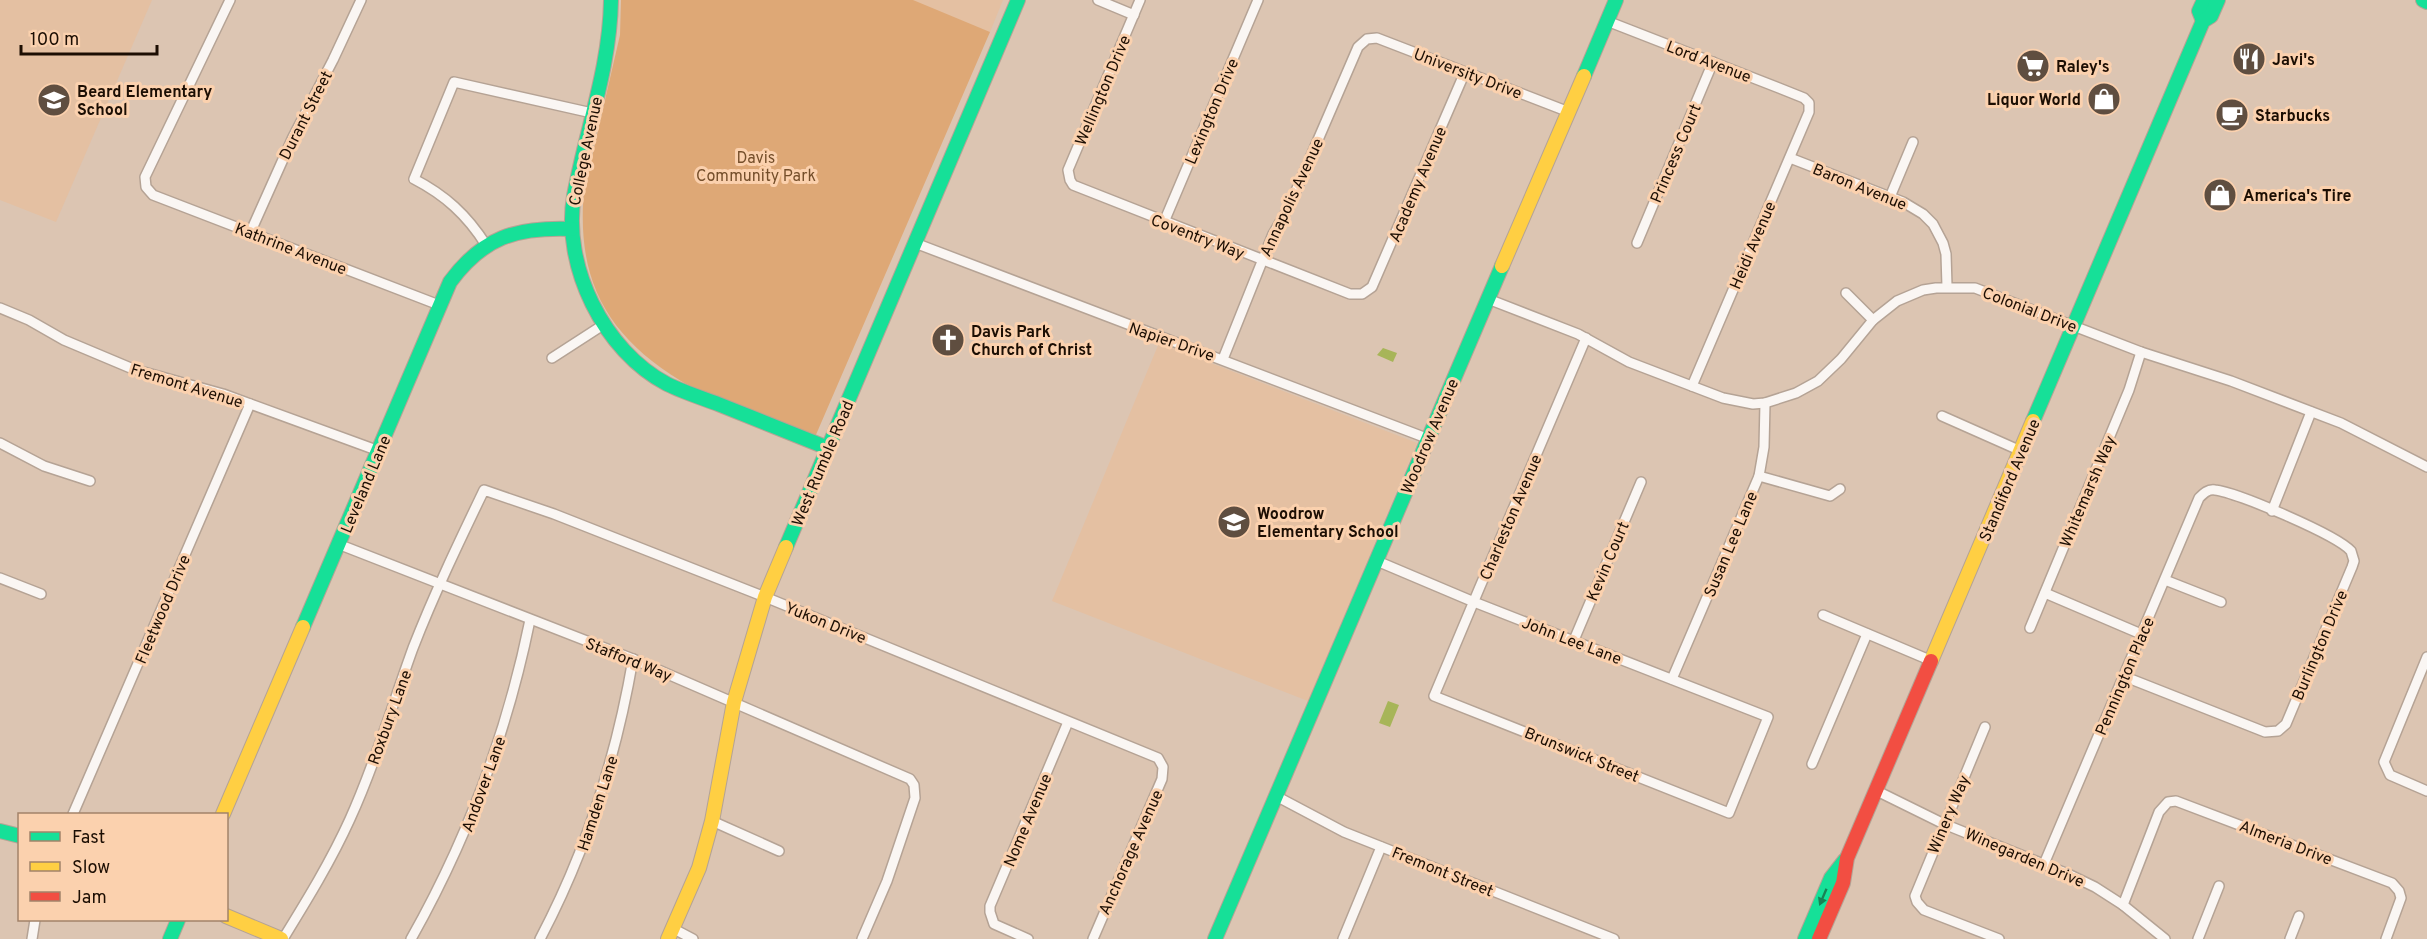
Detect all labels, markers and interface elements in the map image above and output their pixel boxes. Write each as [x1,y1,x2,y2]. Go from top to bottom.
scale bar [21,18,158,56]
text: 100 m [30,29,79,52]
street label: Wellington Drive [1072,33,1136,149]
street label: Lord Avenue [1663,38,1754,88]
restaurant icon: Javi's [2231,41,2267,77]
street label: University Drive [1410,45,1524,105]
supermarket icon: Raley's [2015,48,2051,84]
place label: Javi's [2272,51,2315,71]
street label: Lexington Drive [1182,56,1244,168]
place label: Raley's [2056,58,2110,78]
street label: Durant Street [276,68,338,164]
shop icon: Liquor World [2086,81,2122,117]
school or university icon: Beard Elementary School [36,82,72,118]
place label: Beard Elementary School [77,83,212,121]
place label: Liquor World [1987,91,2081,111]
street label: College Avenue [566,95,608,208]
cafe icon: Starbucks [2214,97,2250,133]
street label: Princess Court [1647,101,1707,206]
place label: Starbucks [2255,107,2330,127]
street label: Academy Avenue [1385,124,1452,246]
street label: Annapolis Avenue [1257,135,1329,260]
park label: Davis Community Park [696,149,816,187]
street label: Baron Avenue [1809,160,1909,216]
shop icon: America's Tire [2202,177,2238,213]
place label: America's Tire [2243,187,2351,207]
street label: Heidi Avenue [1726,199,1781,293]
street label: Coventry Way [1148,211,1247,265]
street label: Kathrine Avenue [232,219,349,280]
street label: Colonial Drive [1979,284,2079,338]
street label: Napier Drive [1126,319,1217,367]
church icon: Davis Park Church of Christ [930,322,966,358]
place label: Davis Park Church of Christ [971,323,1092,361]
street label: Fremont Avenue [128,360,245,413]
street label: Woodrow Avenue [1398,376,1464,497]
street label: West Rumble Road [788,398,859,530]
street label: Standiford Avenue [1976,416,2046,545]
street label: Leveland Lane [337,433,396,537]
street label: Whitemarsh Way [2056,433,2121,551]
street label: Charleston Avenue [1476,452,1547,584]
street label: Susan Lee Lane [1701,489,1763,601]
school or university icon: Woodrow Elementary School [1216,504,1252,540]
place label: Woodrow Elementary School [1257,505,1399,543]
street label: Kevin Court [1583,519,1635,605]
street label: Fleetwood Drive [132,552,196,667]
street label: Burlington Drive [2289,588,2353,704]
street label: Yukon Drive [782,599,869,649]
street label: John Lee Lane [1519,614,1624,670]
street label: Pennington Place [2092,615,2160,739]
street label: Stafford Way [582,634,674,687]
street label: Roxbury Lane [365,668,417,768]
street label: Brunswick Street [1521,724,1641,788]
street label: Andover Lane [458,734,511,835]
street label: Hamden Lane [574,753,624,854]
street label: Nome Avenue [1000,771,1057,870]
street label: Winery Way [1924,772,1975,857]
street label: Anchorage Avenue [1095,787,1168,919]
legend [18,813,228,921]
street label: Almeria Drive [2236,817,2335,871]
street label: Winegarden Drive [1962,825,2087,893]
text: Fast [72,827,105,850]
street label: Fremont Street [1389,843,1496,902]
text: Slow [72,857,110,880]
text: Jam [72,887,107,910]
one-way arrow [1818,888,1827,906]

